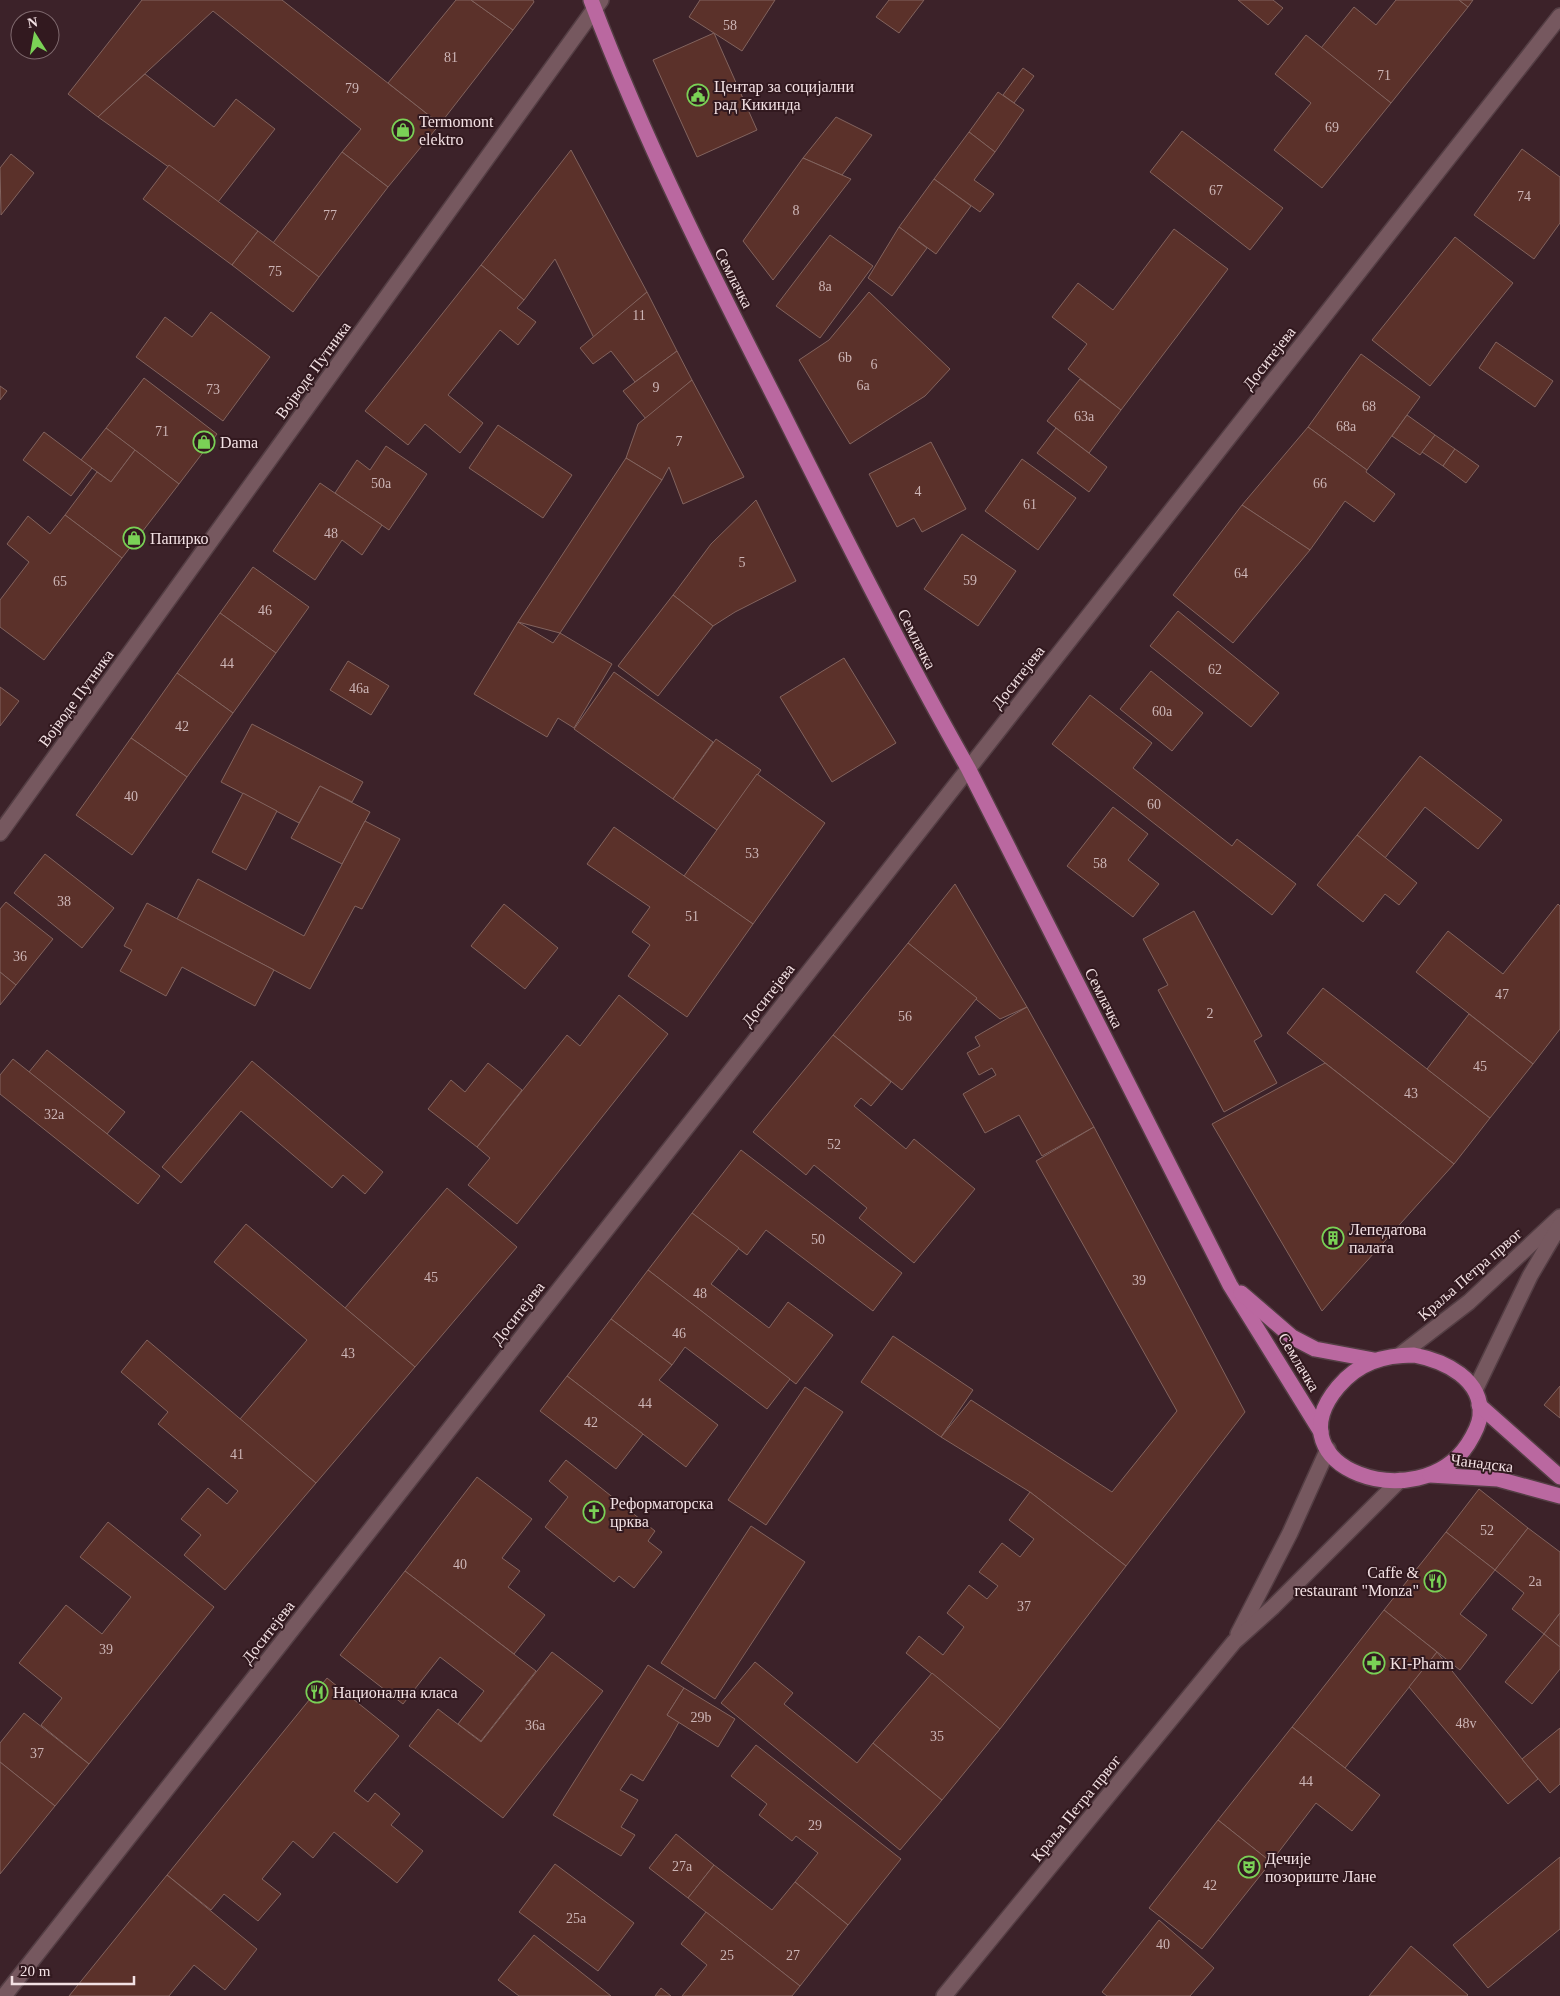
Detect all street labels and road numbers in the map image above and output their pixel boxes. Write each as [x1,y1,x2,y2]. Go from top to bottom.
street label: Семлачка [712,245,756,311]
street label: Војводе Путника [272,318,355,422]
street label: Доситејева [1239,323,1300,393]
street label: Семлачка [895,606,939,672]
street label: Доситејева [988,642,1049,712]
street label: Војводе Путника [35,646,118,750]
street label: Доситејева [738,960,799,1030]
street label: Семлачка [1082,965,1126,1031]
street label: Краља Петра првог [1415,1224,1526,1324]
street label: Доситејева [488,1278,549,1348]
street label: Семлачка [1275,1330,1323,1394]
street label: Чанадска [1450,1451,1514,1476]
street label: Доситејева [238,1597,299,1667]
street label: Краља Петра првог [1028,1751,1125,1865]

